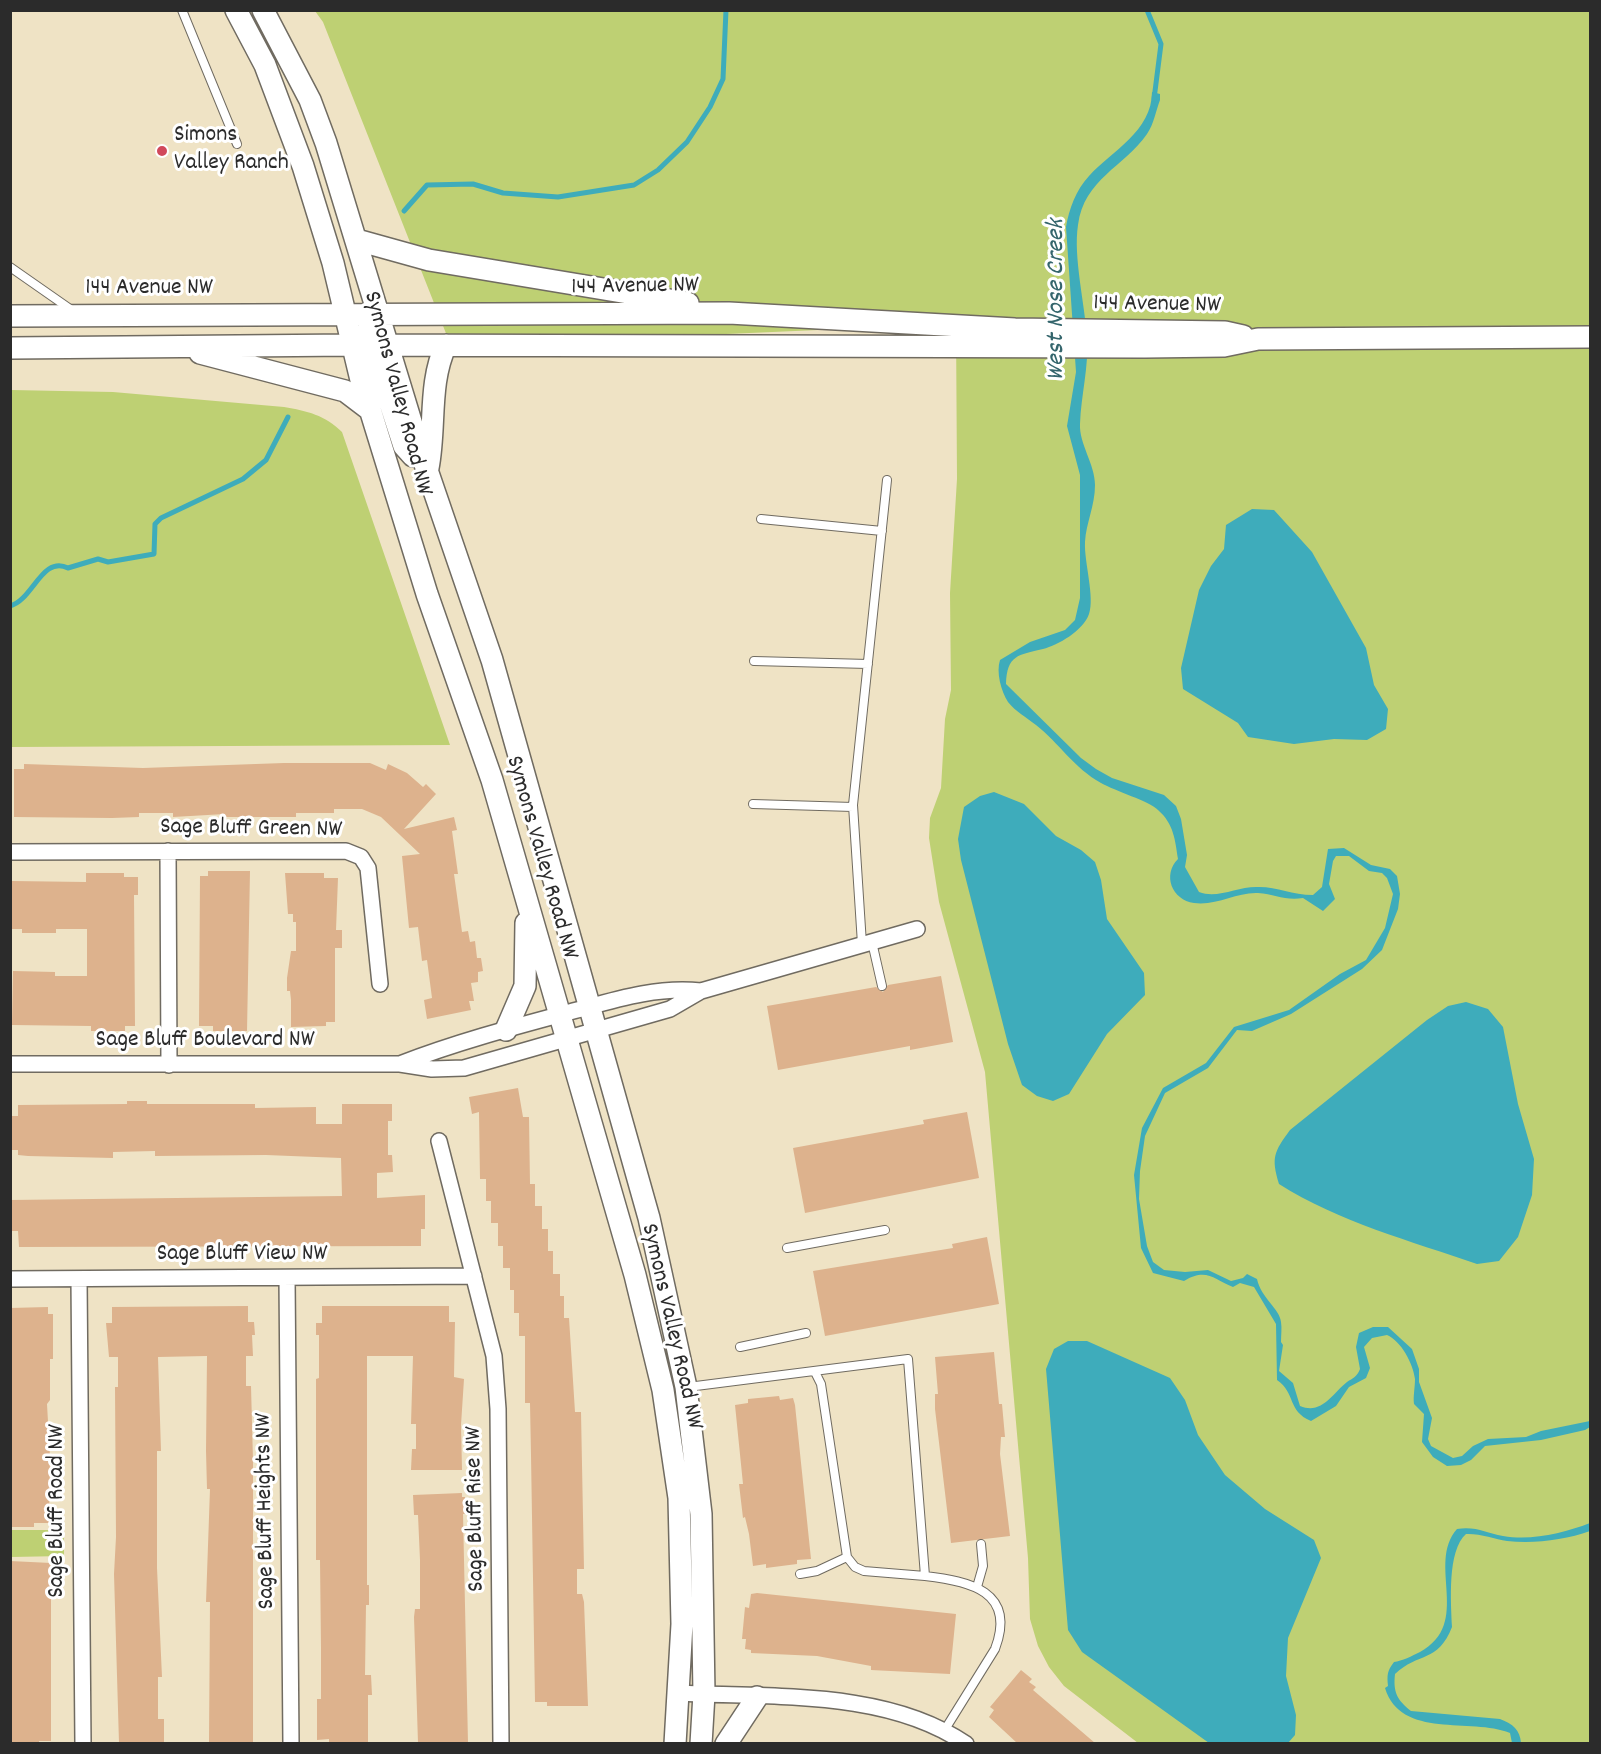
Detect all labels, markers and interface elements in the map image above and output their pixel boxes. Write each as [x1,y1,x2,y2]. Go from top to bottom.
place label: Simons Valley Ranch [174,123,289,179]
marker: Simons Valley Ranch [155,144,169,158]
water label: West Nose Creek [1042,219,1074,381]
street label: 144 Avenue NW [571,272,699,304]
street label: 144 Avenue NW [85,276,213,304]
street label: Symons Valley Road NW [355,289,437,499]
street label: 144 Avenue NW [1093,290,1221,322]
street label: Symons Valley Road NW [497,753,583,963]
street label: Sage Bluff Green NW [160,814,342,846]
street label: Sage Bluff Boulevard NW [96,1028,314,1056]
street label: Symons Valley Road NW [632,1221,708,1433]
street label: Sage Bluff View NW [157,1242,327,1270]
street label: Sage Bluff Heights NW [251,1413,283,1609]
street label: Sage Bluff Road NW [45,1424,73,1598]
street label: Sage Bluff Rise NW [461,1426,493,1592]

